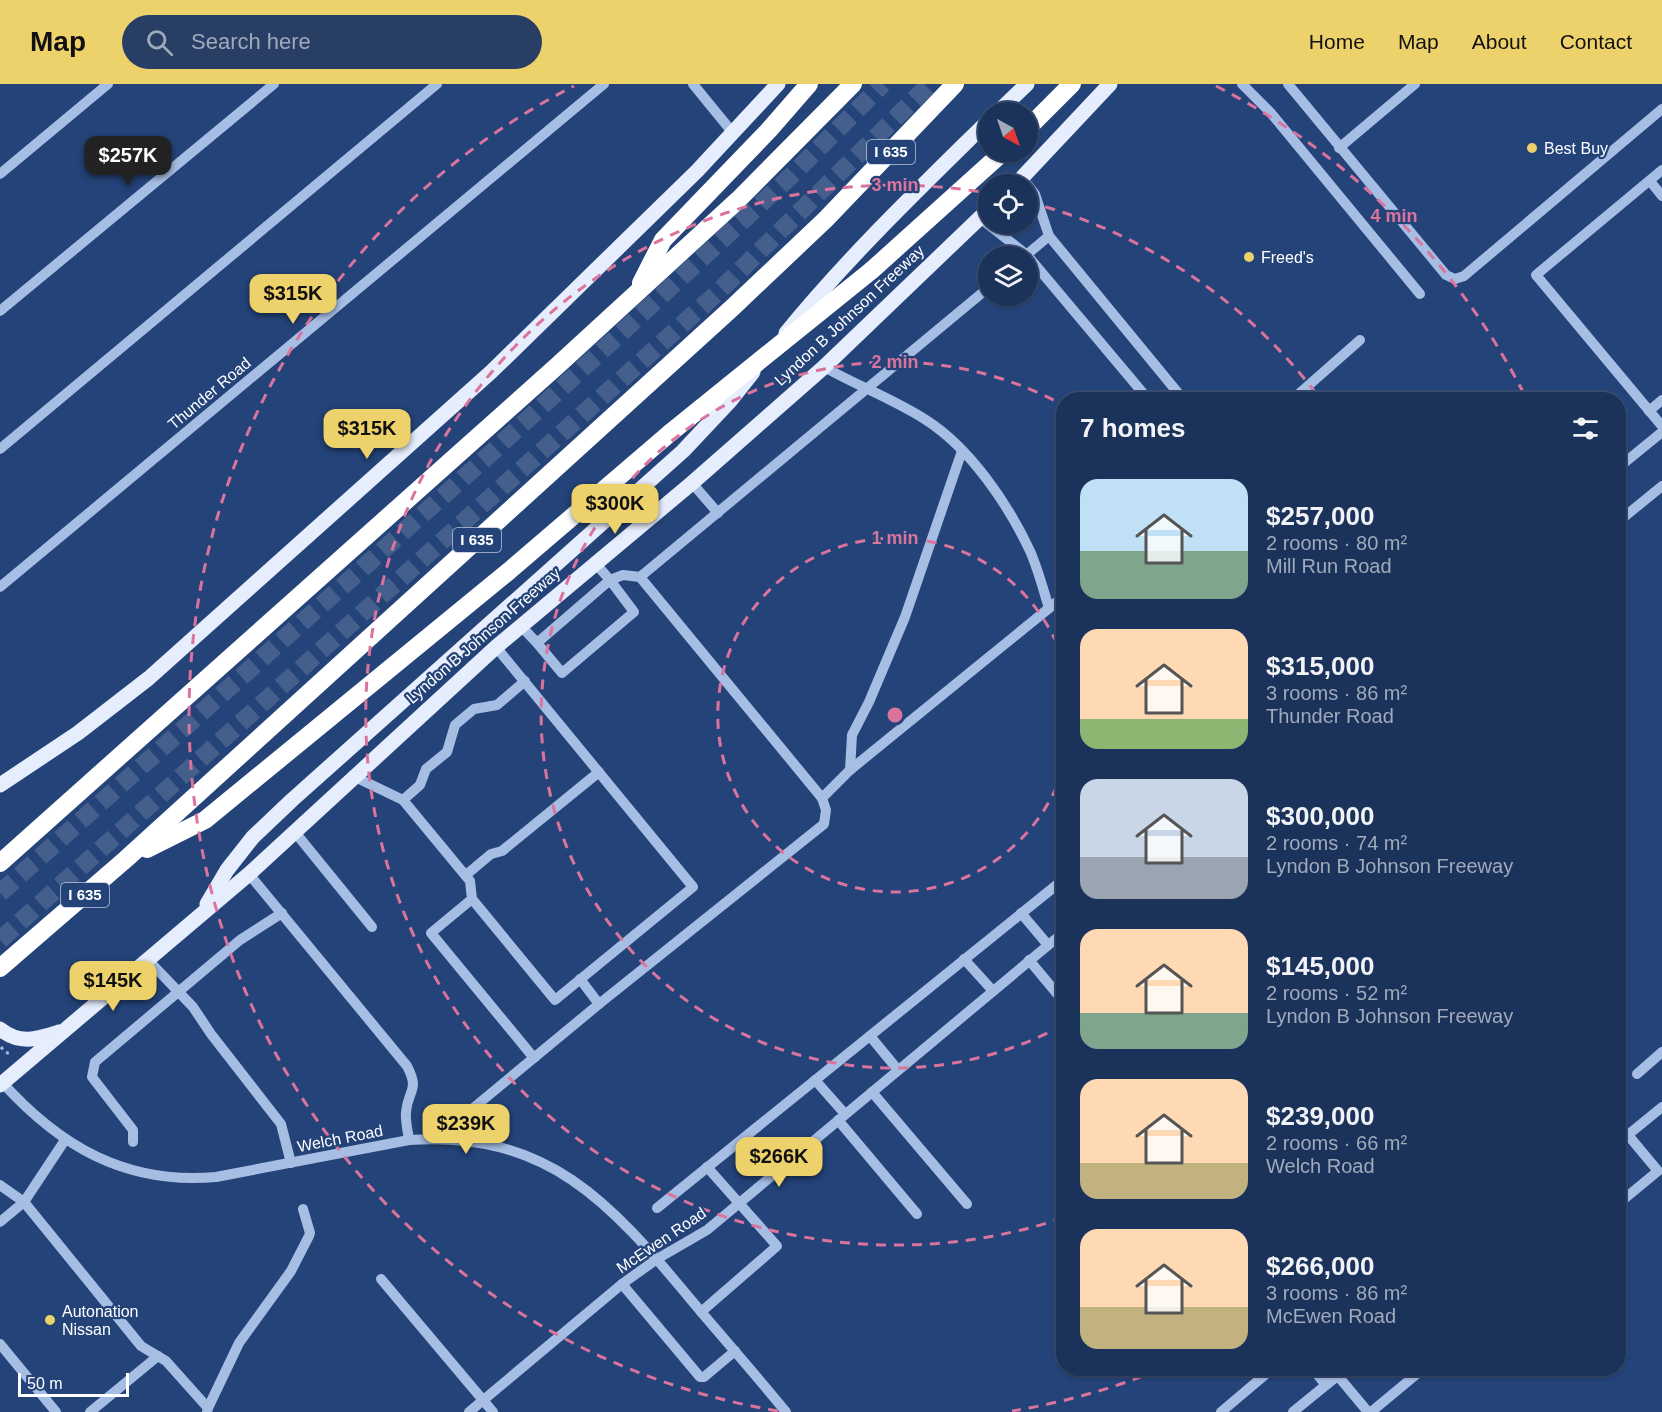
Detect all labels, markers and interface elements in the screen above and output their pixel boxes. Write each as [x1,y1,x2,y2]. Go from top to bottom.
search box [122,15,542,69]
text: Map [30,26,86,57]
icon: search [143,26,176,59]
text: Search here [191,29,311,54]
text: Home [1309,30,1365,53]
text: Map [1398,30,1439,53]
text: About [1472,30,1527,53]
text: Contact [1560,30,1632,53]
north arrow [978,102,1038,162]
map controls [978,102,1038,306]
pin: $257K [86,136,170,187]
road number: I 635 [867,140,915,164]
place label: Best Buy [1544,140,1608,157]
marker: Best Buy [1525,141,1539,155]
text: $257K [99,144,157,166]
button: locate [978,174,1038,234]
text: 3 min [871,175,919,195]
text: 4 min [1370,206,1418,226]
street label: Lyndon B Johnson Freeway [771,242,927,389]
button: layers [978,246,1038,306]
place label: Freed's [1261,249,1314,266]
marker: Freed's [1242,250,1256,264]
pin: $315K [251,274,335,325]
text: $315K [264,282,322,304]
text: 2 min [871,352,919,372]
street label: Thunder Road [165,354,254,433]
pin: $315K [325,409,409,460]
icon: filters [1569,412,1602,445]
text: 7 homes [1080,413,1186,443]
text: $315K [338,417,396,439]
pin: $300K [573,484,657,535]
text: $300K [586,492,644,514]
text: $257,000 [1266,501,1374,531]
icon: home [1128,503,1200,575]
road number: I 635 [453,528,501,552]
text: 1 min [871,528,919,548]
text: 2 rooms · 80 m² [1266,532,1407,554]
text: Mill Run Road [1266,555,1392,577]
street label: Lyndon B Johnson Freeway [403,564,564,707]
text: $315,000 [1266,651,1374,681]
icon: home [1128,653,1200,725]
text: 3 rooms · 86 m² [1266,682,1407,704]
centre of rings [885,705,905,725]
text: Thunder Road [1266,705,1394,727]
text: $300,000 [1266,801,1374,831]
icon: home [1128,803,1200,875]
text: 2 rooms · 74 m² [1266,832,1407,854]
text: Lyndon B Johnson Freeway [1266,855,1513,877]
road number: I 635 [61,883,109,907]
text: $145,000 [1266,951,1374,981]
icon: home [1128,953,1200,1025]
pin: $145K [71,961,155,1012]
text: $145K [84,969,142,991]
text: 2 rooms · 52 m² [1266,982,1407,1004]
text: Lyndon B Johnson Freeway [1266,1005,1513,1027]
text: $239,000 [1266,1101,1374,1131]
icon: home [1128,1103,1200,1175]
pin: $239K [424,1104,508,1155]
text: $239K [437,1112,495,1134]
street label: Welch Road [296,1122,384,1155]
text: 2 rooms · 66 m² [1266,1132,1407,1154]
pin: $266K [737,1137,821,1188]
text: $266K [750,1145,808,1167]
text: Welch Road [1266,1155,1375,1177]
street label: McEwen Road [613,1204,709,1277]
text: $266,000 [1266,1251,1374,1281]
icon: home [1128,1253,1200,1325]
text: 3 rooms · 86 m² [1266,1282,1407,1304]
place label: Autonation Nissan [62,1303,139,1338]
text: McEwen Road [1266,1305,1396,1327]
marker: Autonation Nissan [43,1313,57,1327]
scale bar [18,1370,129,1398]
text: 50 m [27,1375,63,1392]

